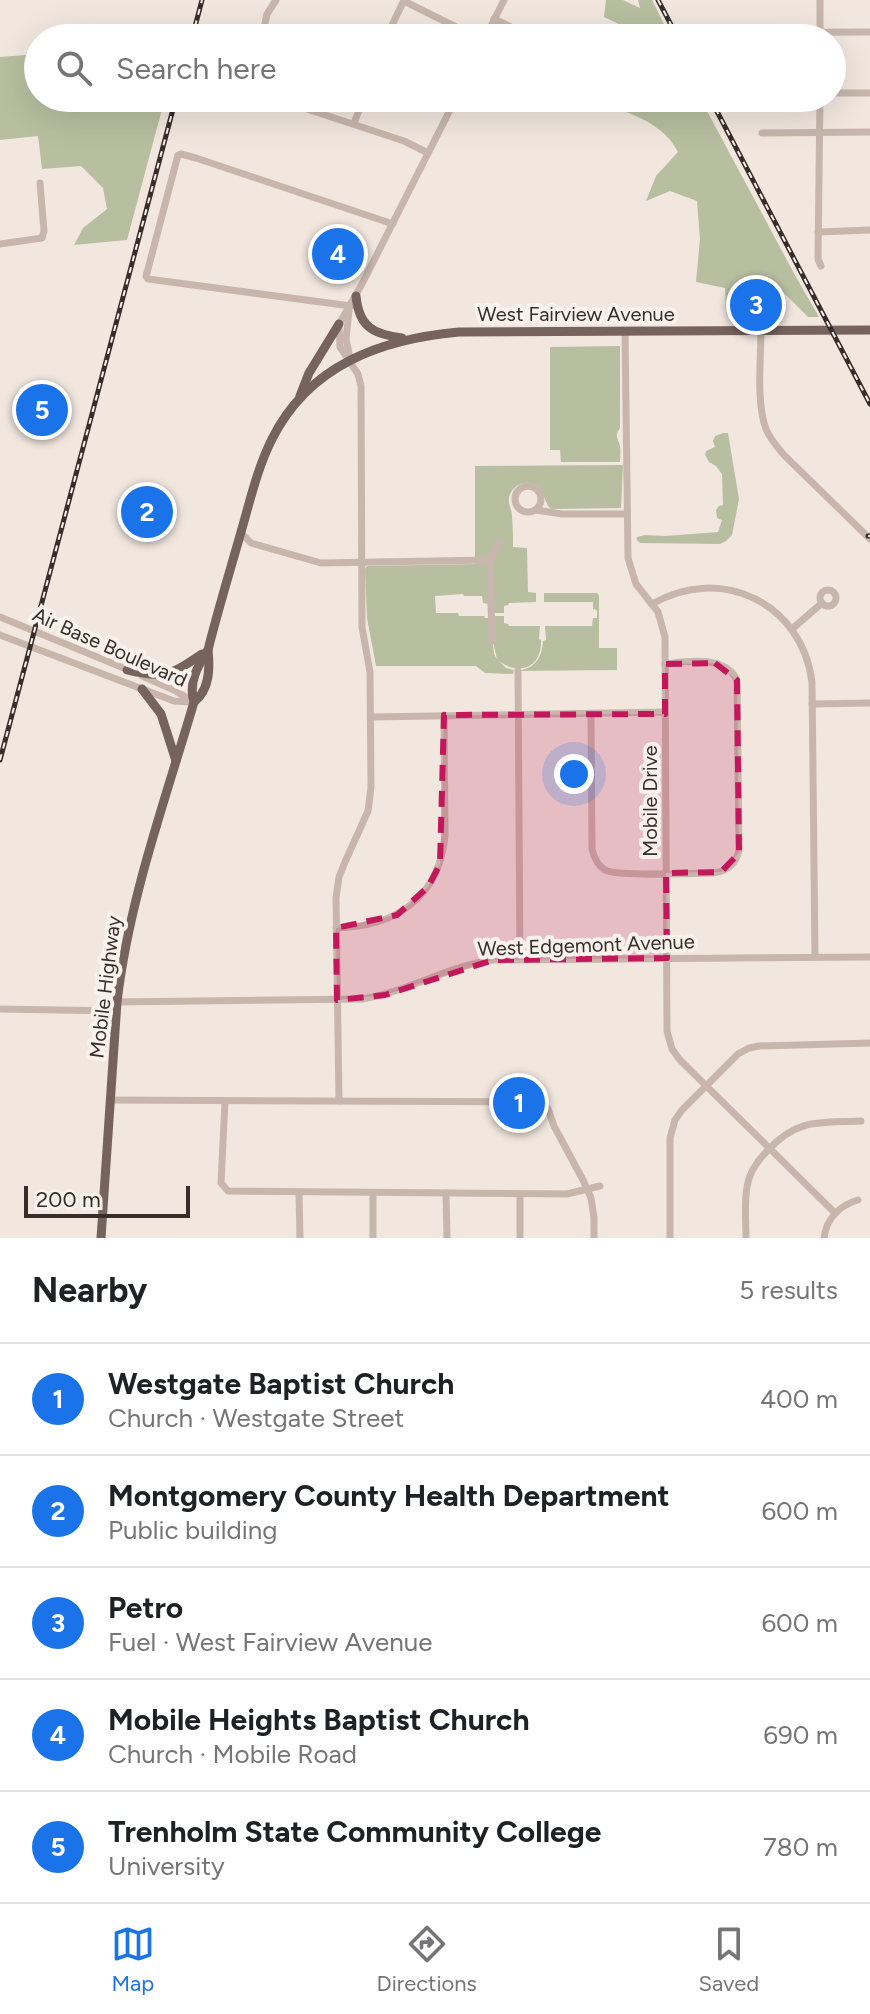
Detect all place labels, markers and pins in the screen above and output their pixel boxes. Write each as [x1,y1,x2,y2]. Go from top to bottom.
pin: 4 [312,224,364,284]
pin: 3 [730,275,782,335]
pin: 5 [16,380,68,440]
pin: 2 [121,482,173,542]
pin: 1 [493,1073,545,1133]

